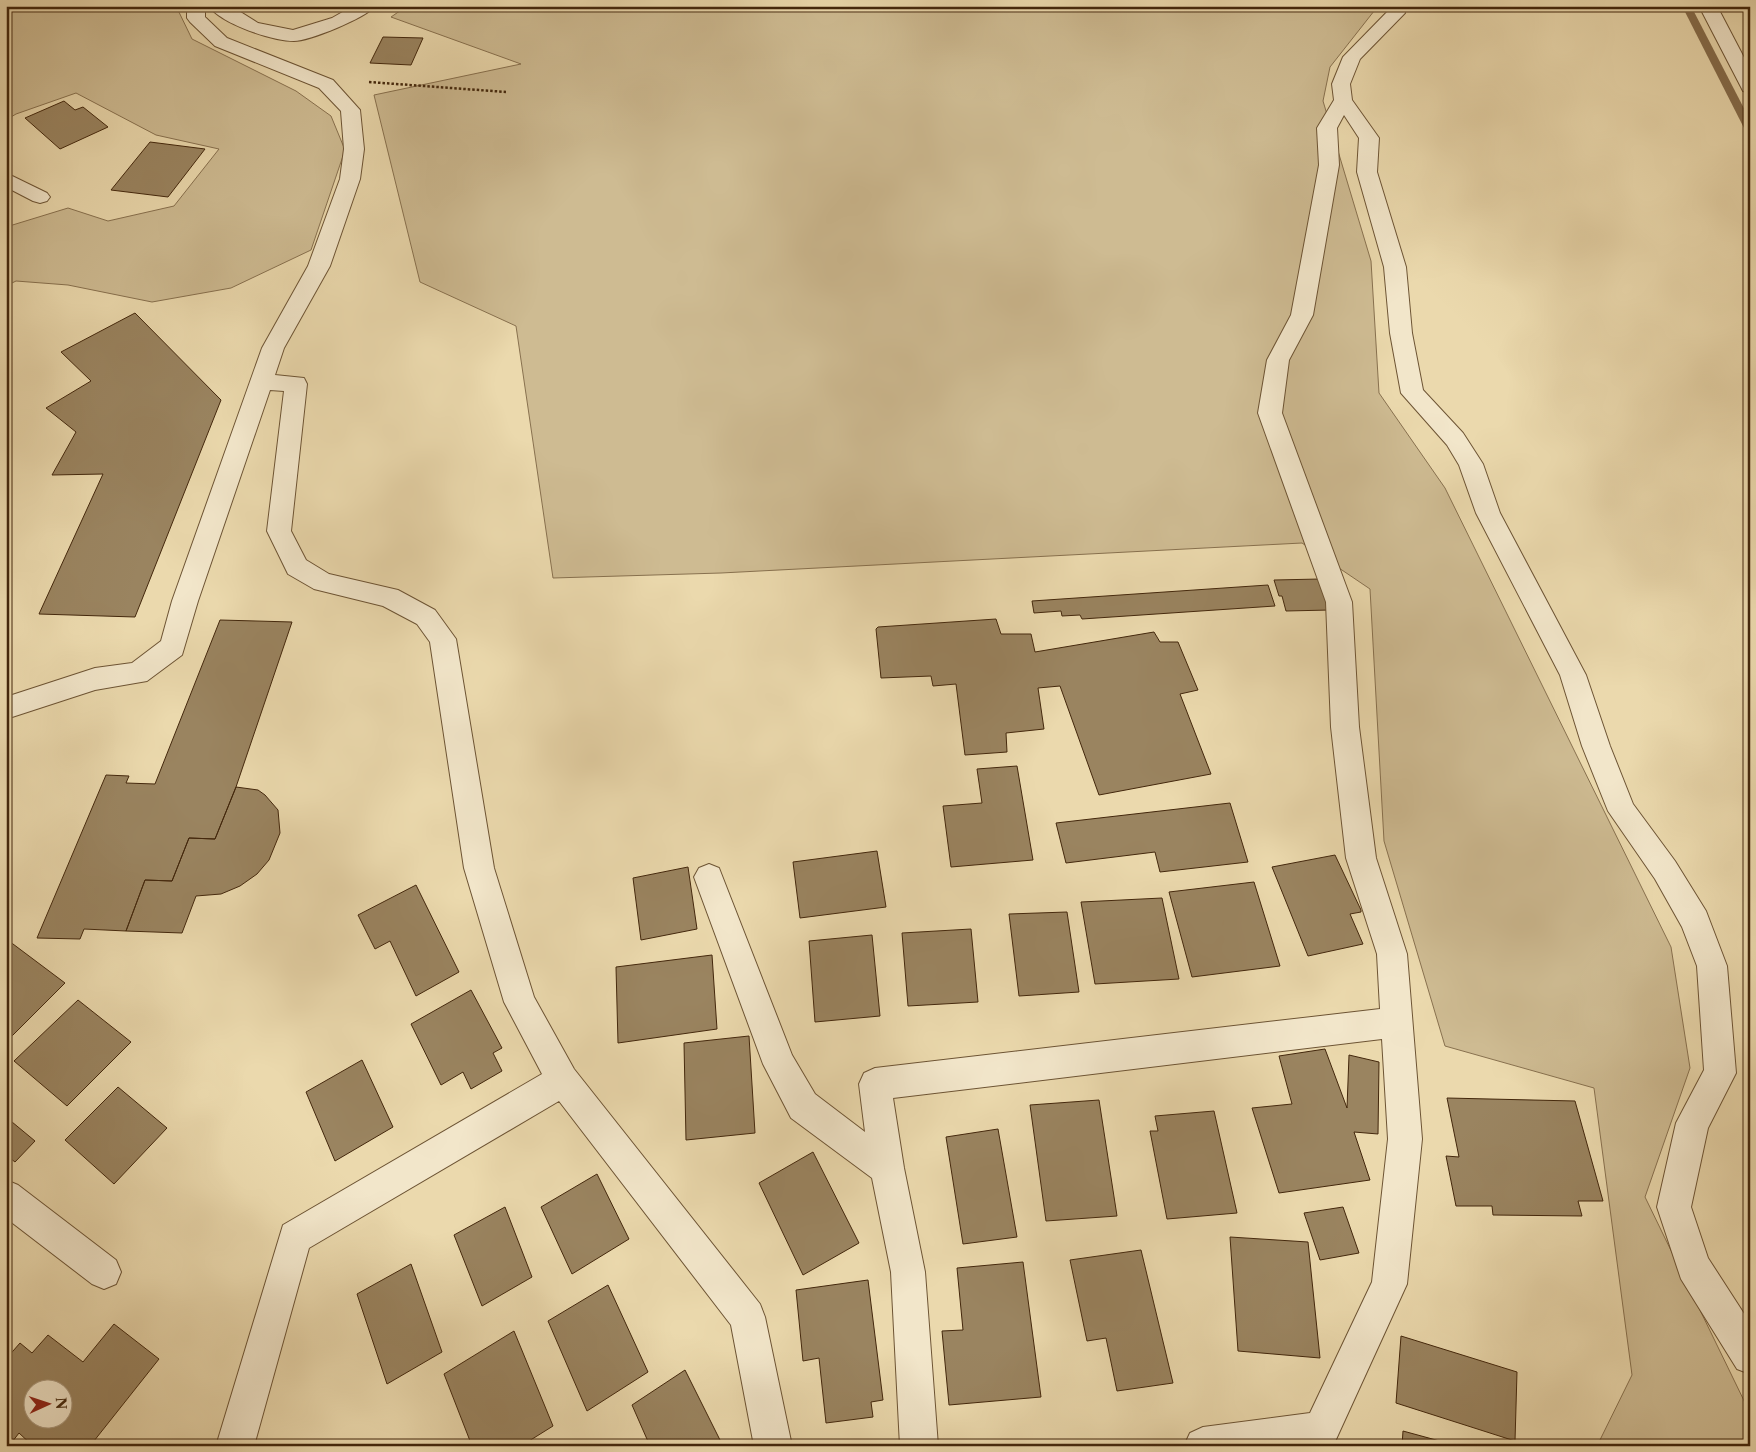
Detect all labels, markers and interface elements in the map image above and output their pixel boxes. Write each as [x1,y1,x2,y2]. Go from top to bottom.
north arrow [22,1380,72,1430]
text: N [52,1397,70,1410]

